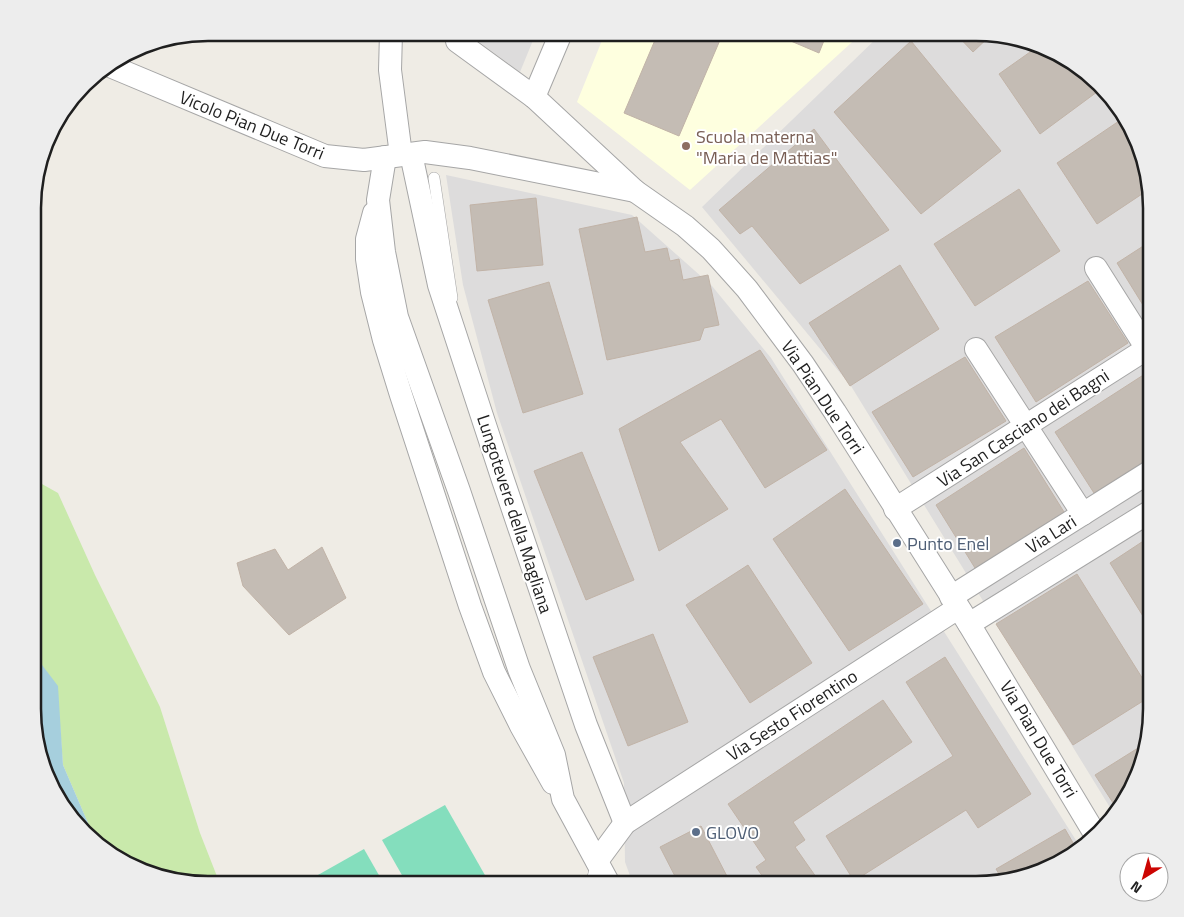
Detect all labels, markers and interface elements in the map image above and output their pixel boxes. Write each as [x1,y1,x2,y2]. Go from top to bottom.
street label: Vicolo Pian Due Torri [175,84,329,166]
place label: Scuola materna "Maria de Mattias" [696,123,837,171]
marker: Scuola materna "Maria de Mattias" [680,140,692,152]
street label: Via Pian Due Torri [775,334,871,460]
street label: Via San Casciano dei Bagni [932,362,1114,494]
street label: Lungotevere della Magliana [470,411,560,617]
street label: Via Lari [1020,508,1082,560]
place label: Punto Enel [907,530,990,557]
marker: Punto Enel [891,537,903,549]
street label: Via Sesto Fiorentino [721,662,863,768]
street label: Via Pian Due Torri [993,675,1085,803]
place label: GLOVO [706,819,759,846]
marker: GLOVO [690,826,702,838]
north arrow [1119,852,1169,902]
text: N [1126,876,1146,899]

